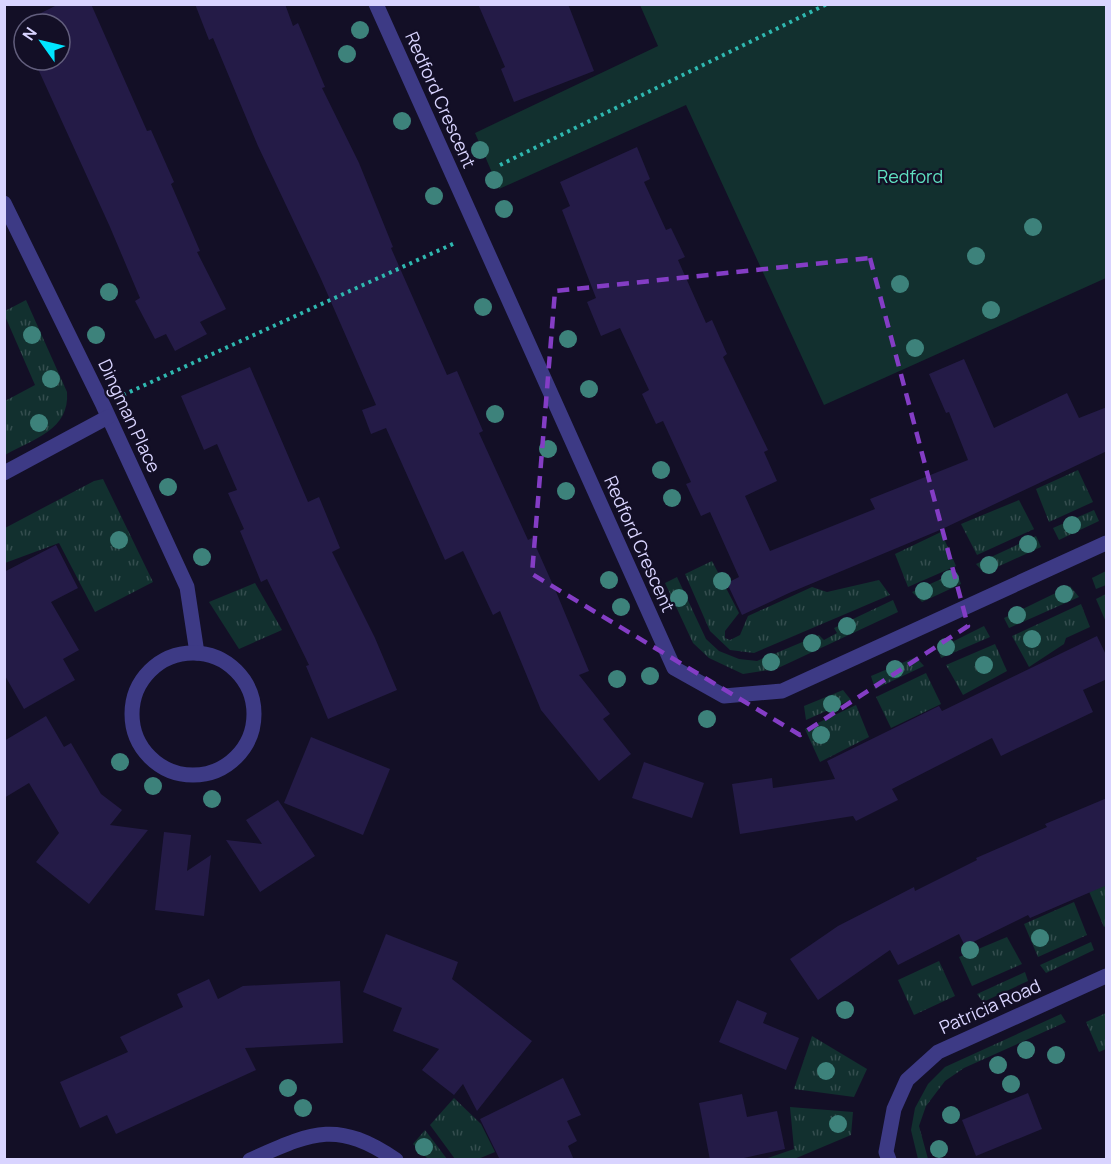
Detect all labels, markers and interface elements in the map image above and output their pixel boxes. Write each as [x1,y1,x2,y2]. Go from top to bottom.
north arrow [12,12,72,72]
text: N [17,23,42,45]
street label: Redford Crescent [400,28,482,172]
park label: Redford [877,164,943,188]
street label: Dingman Place [93,355,167,476]
street label: Redford Crescent [599,472,681,616]
street label: Patricia Road [935,973,1044,1039]

